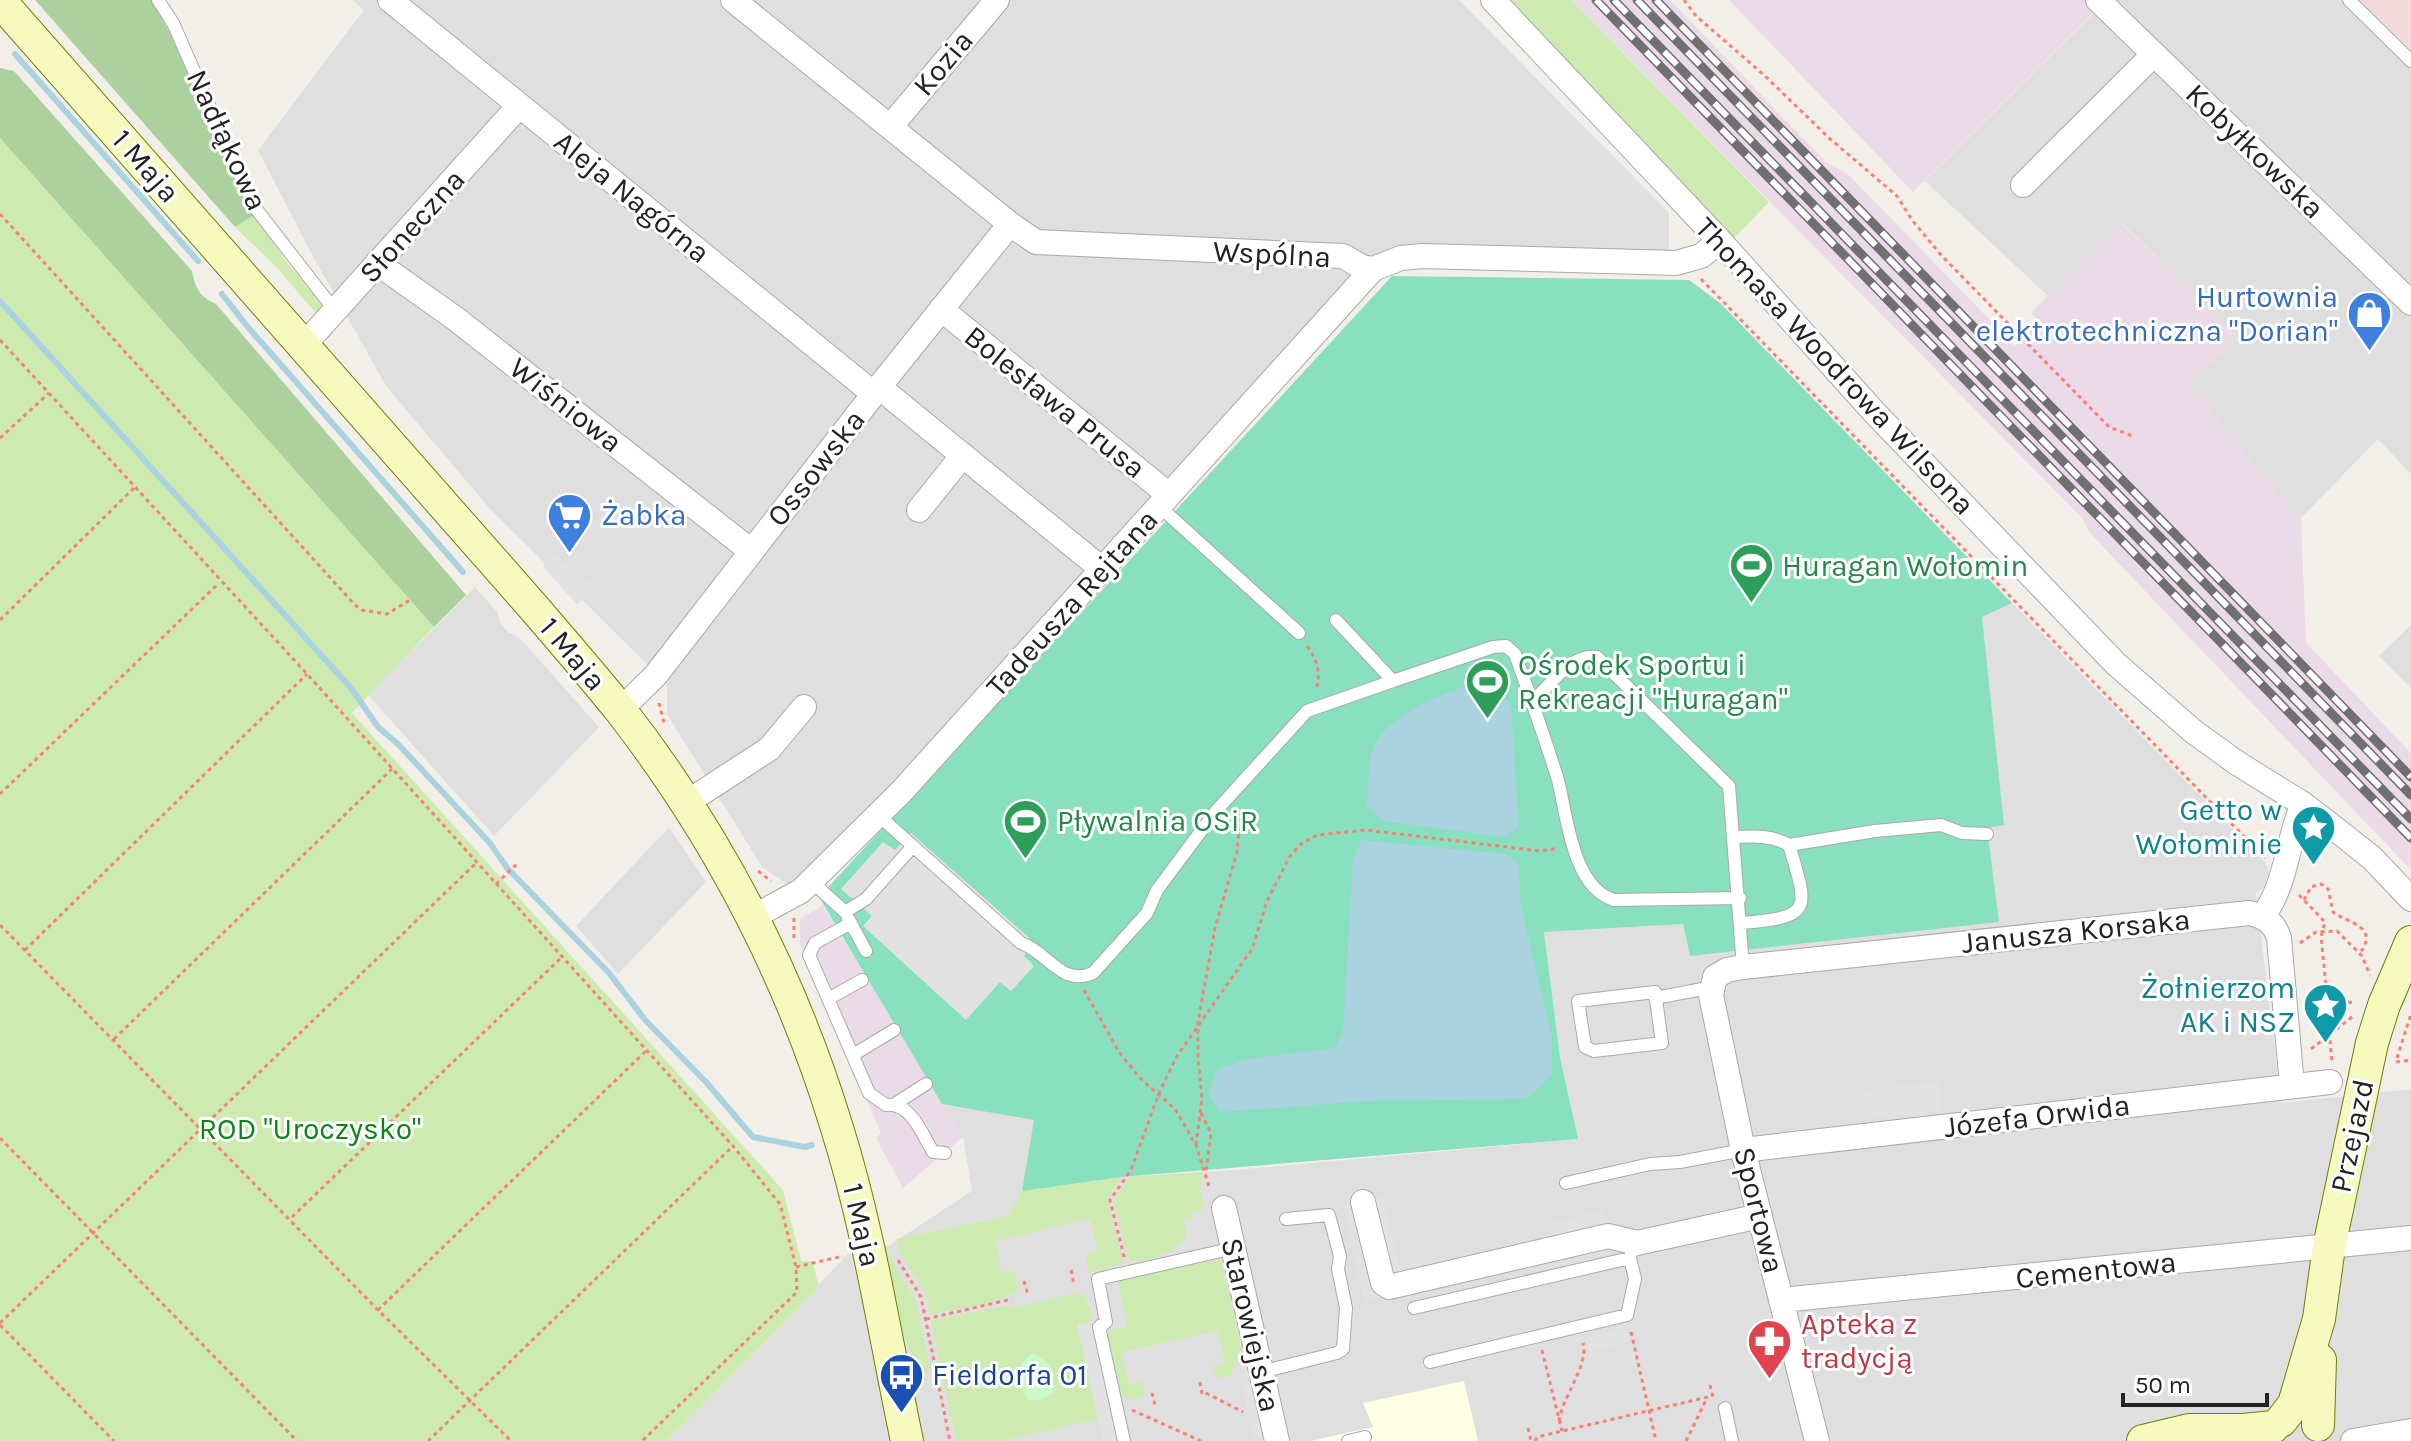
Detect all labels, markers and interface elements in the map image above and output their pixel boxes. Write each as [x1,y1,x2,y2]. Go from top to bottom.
street label: Kozia [905,23,981,103]
street label: Nadłąkowa [179,64,275,216]
street label: Kobyłkowska [2178,76,2332,226]
street label: 1 Maja [105,122,187,210]
street label: Aleja Nagórna [547,123,717,271]
street label: Słoneczna [352,162,472,290]
street label: Thomasa Woodrowa Wilsona [1688,210,1982,522]
street label: Wspólna [1212,233,1332,275]
place label: Hurtownia elektrotechniczna "Dorian" [1976,279,2338,349]
shop icon: Hurtownia elektrotechniczna "Dorian" [2345,290,2393,353]
street label: Bolesława Prusa [957,318,1153,486]
street label: Wiśniowa [502,350,630,460]
street label: Ossowska [759,402,873,534]
supermarket icon: Żabka [546,491,594,554]
place label: Żabka [601,497,686,533]
street label: Tadeusza Rejtana [978,502,1166,704]
sports icon: Huragan Wołomin [1727,542,1775,605]
place label: Huragan Wołomin [1782,548,2028,584]
street label: 1 Maja [532,610,614,698]
place label: Ośrodek Sportu i Rekreacji "Huragan" [1518,647,1788,717]
sports icon: Ośrodek Sportu i Rekreacji "Huragan" [1463,658,1511,721]
place label: Getto w Wołominie [2135,792,2282,862]
sports icon: Pływalnia OSiR [1002,797,1050,860]
place label: Pływalnia OSiR [1057,803,1258,839]
place icon: Getto w Wołominie [2289,803,2337,866]
street label: Janusza Korsaka [1960,901,2192,961]
place label: Żołnierzom AK i NSZ [2140,970,2295,1040]
place icon: Żołnierzom AK i NSZ [2302,981,2350,1044]
street label: Przejazd [2322,1076,2382,1196]
street label: Józefa Orwida [1942,1087,2132,1145]
park label: ROD "Uroczysko" [199,1111,421,1147]
street label: Sportowa [1726,1143,1792,1277]
street label: 1 Maja [835,1180,889,1270]
street label: Starowiejska [1213,1234,1289,1416]
street label: Cementowa [2014,1244,2178,1296]
place label: Apteka z tradycją [1801,1306,1917,1376]
pharmacy icon: Apteka z tradycją [1746,1317,1794,1380]
bus stop icon: Fieldorfa 01 [877,1351,925,1414]
place label: Fieldorfa 01 [932,1357,1087,1393]
scale bar [2123,1357,2267,1407]
text: 50 m [2135,1371,2191,1399]

